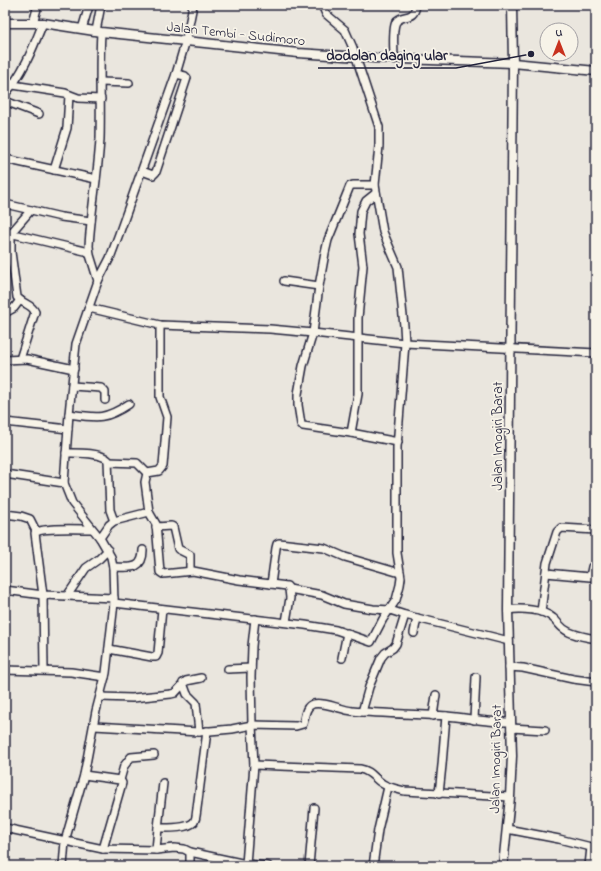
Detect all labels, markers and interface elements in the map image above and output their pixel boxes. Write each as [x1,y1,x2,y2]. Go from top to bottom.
street label: Jalan Tembi - Sudimoro [166,17,306,52]
north arrow [539,22,579,62]
text: U [556,25,563,41]
callout: dodolan daging ular [318,41,456,68]
text: dodolan daging ular [326,45,448,69]
street label: Jalan Imogiri Barat [488,381,510,490]
street label: Jalan Imogiri Barat [485,704,509,814]

